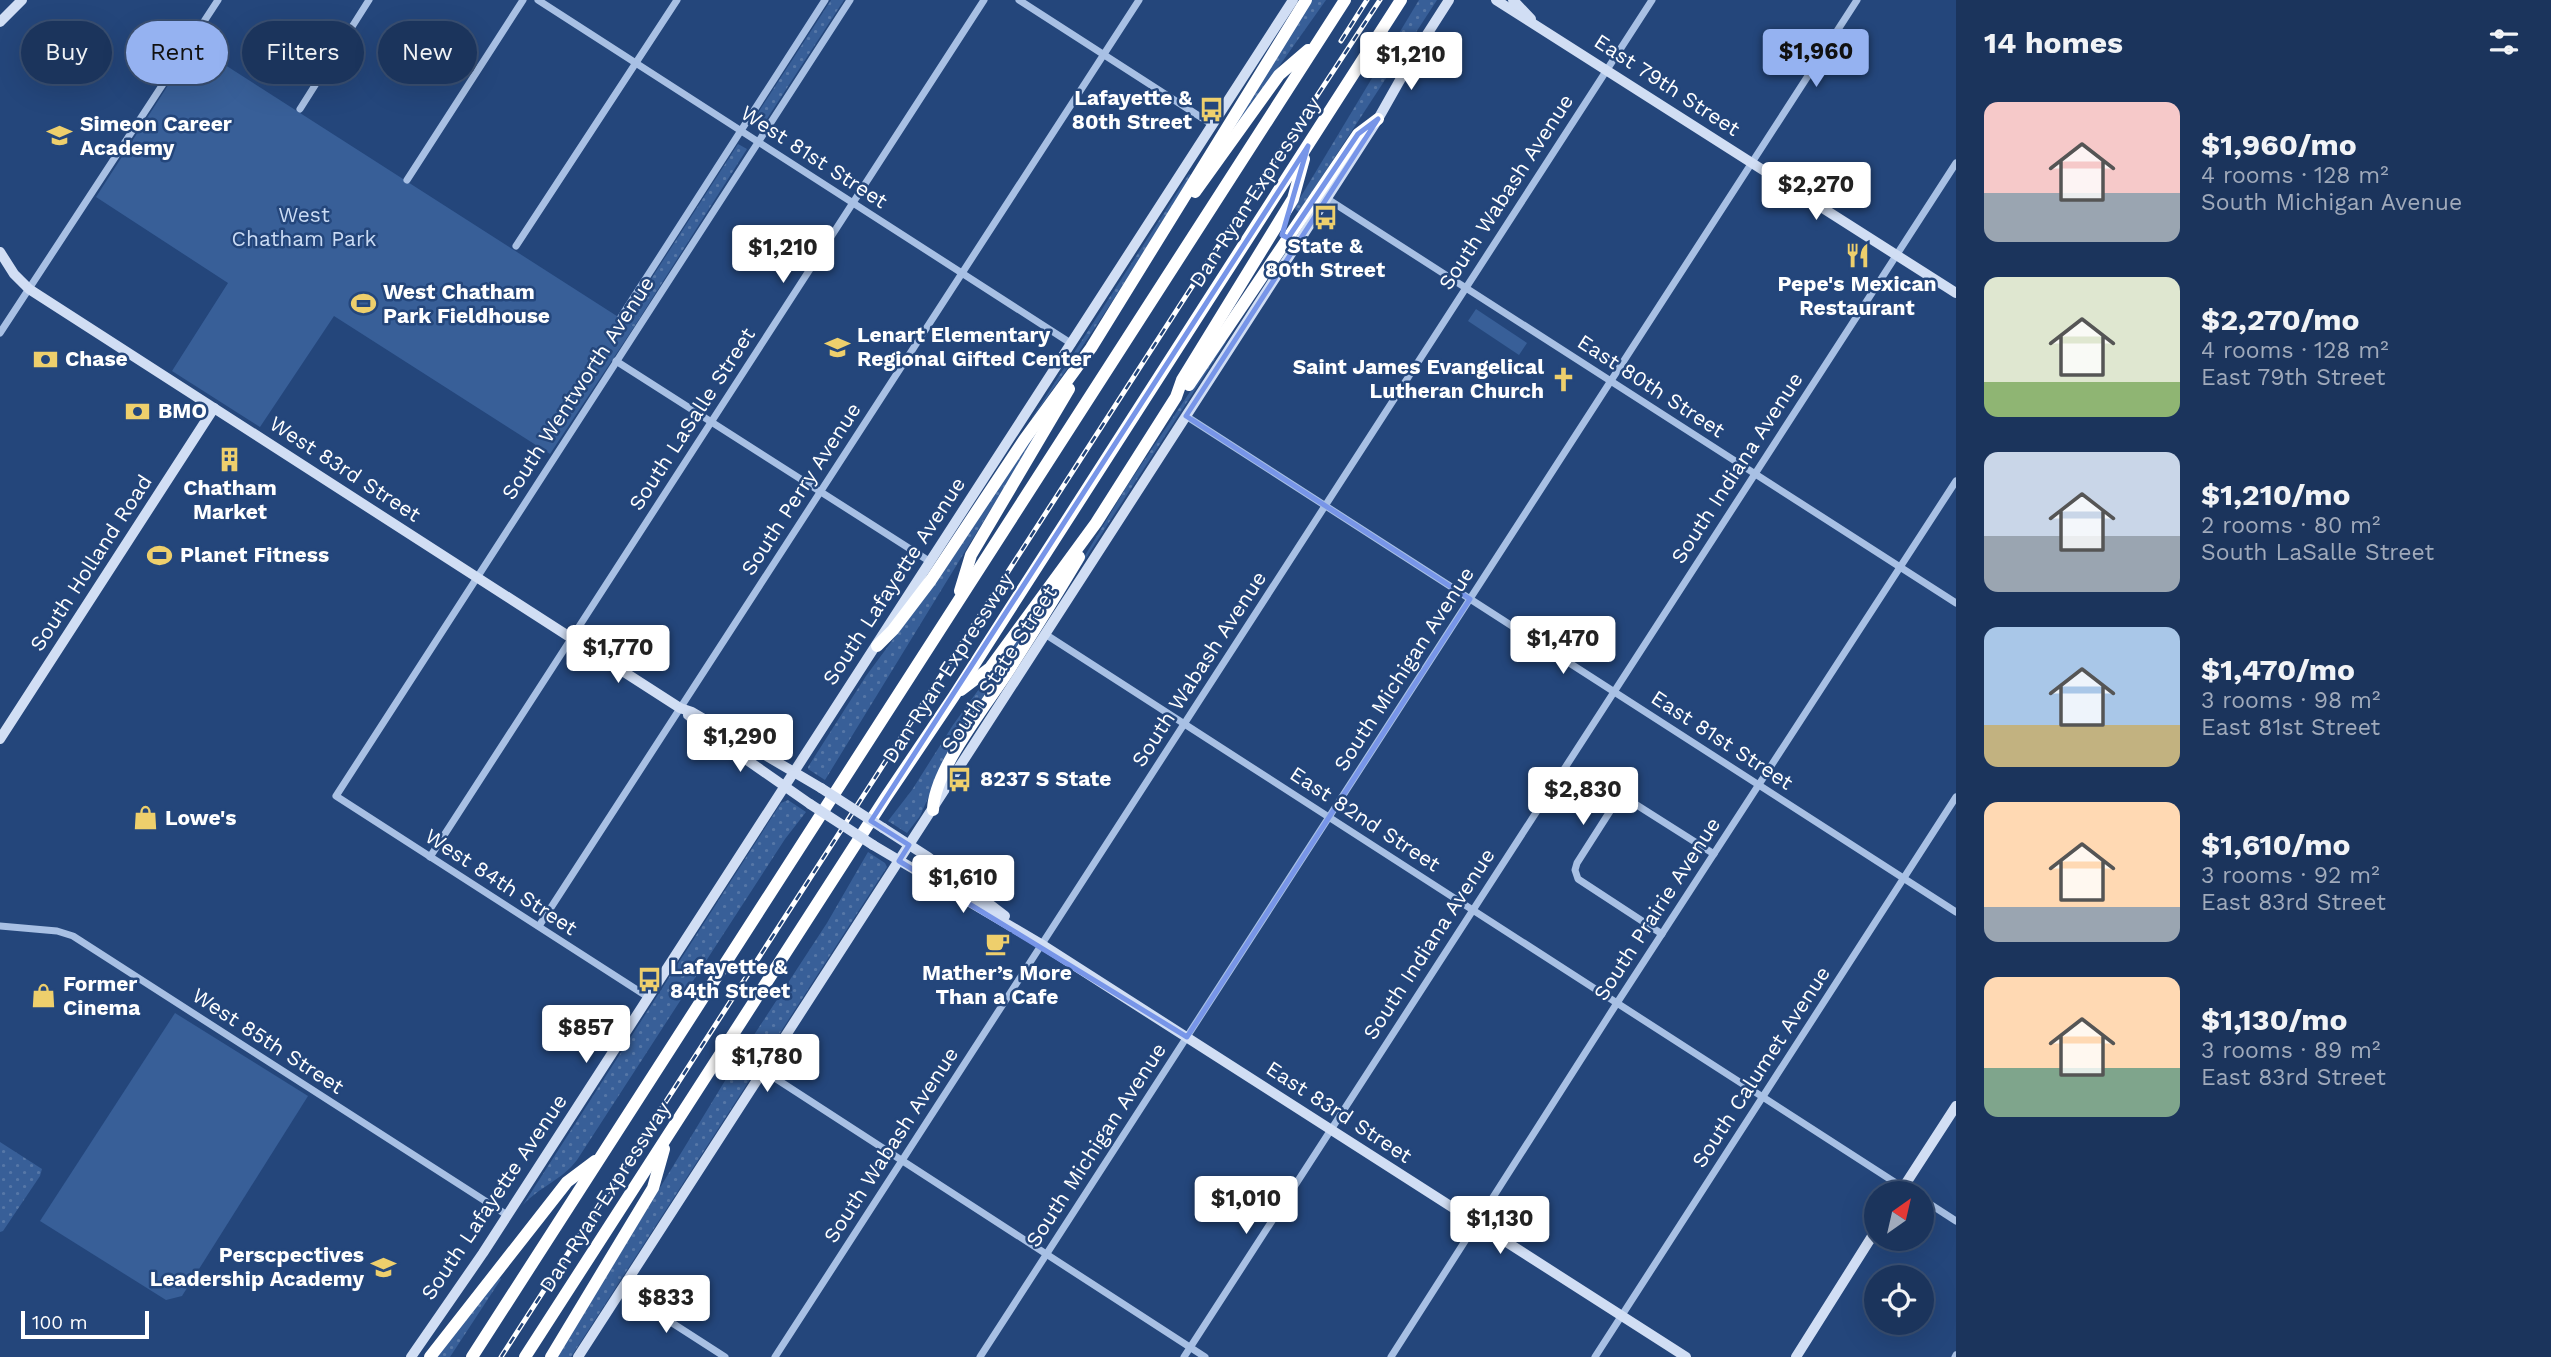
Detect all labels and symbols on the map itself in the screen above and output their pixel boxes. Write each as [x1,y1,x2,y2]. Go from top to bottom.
street label: East 79th Street [1590,28,1745,141]
pin: $1,960 [1759,29,1873,89]
pin: $1,210 [1354,32,1468,92]
place label: Lafayette & 80th Street [1072,85,1192,134]
street label: South Wabash Avenue [1433,89,1578,294]
street label: Dan Ryan Expressway [1184,92,1326,292]
bus stop icon: Lafayette & 80th Street [1198,96,1226,124]
street label: West 81st Street [736,100,893,213]
place label: Simeon Career Academy [80,111,232,160]
school or university icon: Simeon Career Academy [46,122,74,150]
pin: $2,270 [1759,162,1873,222]
park label: West Chatham Park [232,202,377,251]
bus stop icon: State & 80th Street [1311,203,1339,231]
pin: $1,210 [726,226,840,285]
place label: State & 80th Street [1265,233,1385,282]
restaurant icon: Pepe's Mexican Restaurant [1843,241,1871,269]
place label: Pepe's Mexican Restaurant [1777,271,1937,320]
street label: South Wentworth Avenue [496,272,659,504]
place label: West Chatham Park Fieldhouse [383,279,550,328]
sports icon: West Chatham Park Fieldhouse [349,290,377,318]
street label: South LaSalle Street [623,322,760,515]
place label: Lenart Elementary Regional Gifted Center [857,322,1091,371]
street label: East 80th Street [1573,329,1730,443]
school or university icon: Lenart Elementary Regional Gifted Center [823,333,851,361]
bank icon: Chase [31,345,59,373]
place label: Chase [65,346,128,371]
place label: Saint James Evangelical Lutheran Church [1293,354,1544,403]
church icon: Saint James Evangelical Lutheran Church [1550,365,1578,393]
street label: South Indiana Avenue [1665,368,1808,568]
bank icon: BMO [124,397,152,425]
place label: BMO [158,398,207,423]
street label: South Perry Avenue [735,398,866,580]
street label: West 83rd Street [265,410,426,527]
building icon: Chatham Market [216,445,244,473]
street label: South Holland Road [24,470,157,656]
street label: South Lafayette Avenue [817,472,970,689]
place label: Chatham Market [183,475,277,524]
sports icon: Planet Fitness [146,541,174,569]
place label: Planet Fitness [180,542,329,567]
street label: South Michigan Avenue [1328,562,1479,776]
street label: South Wabash Avenue [1126,566,1271,771]
street label: Dan Ryan Expressway [877,568,1019,768]
street label: South State Street [936,581,1062,756]
pin: $1,470 [1506,616,1620,676]
pin: $1,770 [561,626,675,685]
street label: East 81st Street [1647,685,1798,795]
pin: $1,290 [683,714,797,774]
street label: East 82nd Street [1285,761,1445,877]
bus stop icon: 8237 S State [946,765,974,793]
place label: 8237 S State [980,766,1111,791]
pin: $2,830 [1526,768,1640,827]
shop icon: Lowe's [131,804,159,832]
place label: Lowe's [165,805,236,830]
street label: South Prairie Avenue [1588,812,1725,1005]
street label: West 84th Street [420,823,582,940]
street label: South Indiana Avenue [1357,844,1500,1044]
pin: $1,610 [906,856,1020,915]
cafe icon: Mather’s More Than a Cafe [983,930,1011,958]
place label: Lafayette & 84th Street [670,954,790,1003]
place label: Mather’s More Than a Cafe [922,960,1072,1009]
street label: South Calumet Avenue [1686,961,1835,1172]
bus stop icon: Lafayette & 84th Street [636,965,664,993]
place label: Former Cinema [63,971,141,1020]
shop icon: Former Cinema [29,982,57,1010]
street label: West 85th Street [188,982,349,1099]
pin: $857 [545,1006,627,1065]
pin: $1,780 [710,1034,824,1094]
street label: South Michigan Avenue [1020,1038,1171,1252]
street label: South Wabash Avenue [818,1042,963,1247]
street label: East 83rd Street [1262,1055,1417,1168]
street label: South Lafayette Avenue [415,1089,572,1304]
street label: Dan Ryan Expressway [534,1097,676,1297]
pin: $1,010 [1189,1176,1303,1236]
north arrow [1864,1181,1934,1251]
pin: $1,130 [1443,1196,1557,1256]
place label: Perscpectives Leadership Academy [150,1242,364,1291]
school or university icon: Perscpectives Leadership Academy [370,1253,398,1281]
pin: $833 [625,1276,707,1335]
scale bar [21,1308,149,1340]

